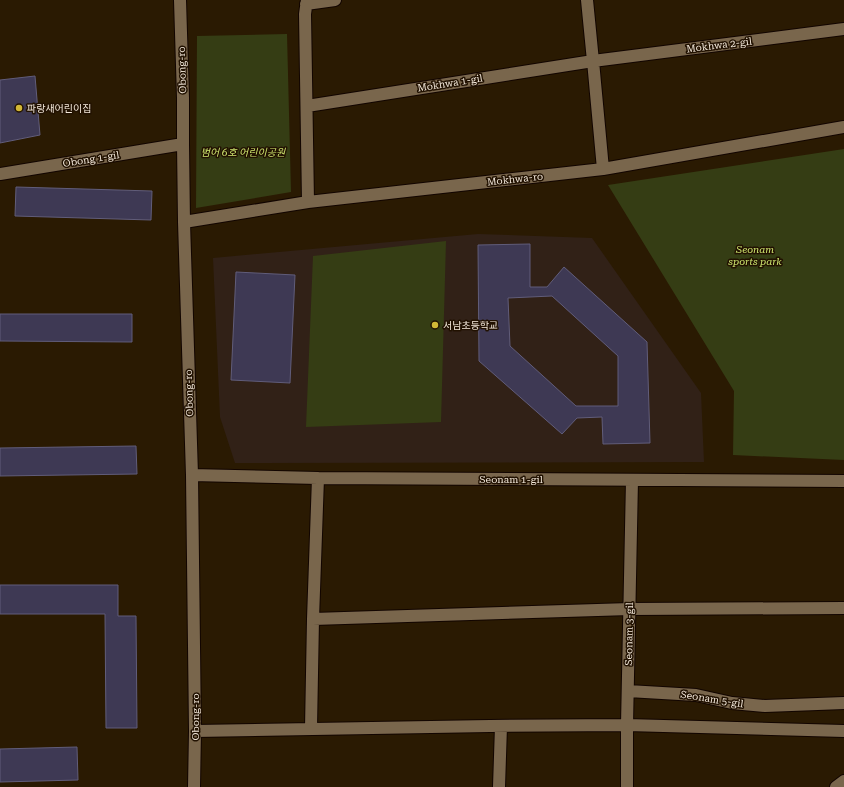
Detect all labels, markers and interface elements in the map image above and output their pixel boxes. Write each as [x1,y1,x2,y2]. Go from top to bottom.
street label: Mokhwa 2-gil [686,36,752,54]
street label: Obong-ro [176,46,188,94]
street label: Mokhwa 1-gil [417,72,483,94]
marker: 파랑새어린이집 [14,103,24,113]
place label: 파랑새어린이집 [27,103,91,114]
park label: 범어 6호 어린이공원 [201,147,286,158]
street label: Obong 1-gil [62,149,120,169]
street label: Mokhwa-ro [487,171,543,187]
park label: Seonam sports park [728,244,782,267]
marker: 서남초등학교 [430,320,440,330]
place label: 서남초등학교 [443,320,498,331]
street label: Obong-ro [183,369,195,417]
street label: Seonam 1-gil [479,474,543,485]
street label: Seonam 3-gil [623,602,635,666]
street label: Seonam 5-gil [680,689,744,709]
street label: Obong-ro [190,693,201,741]

